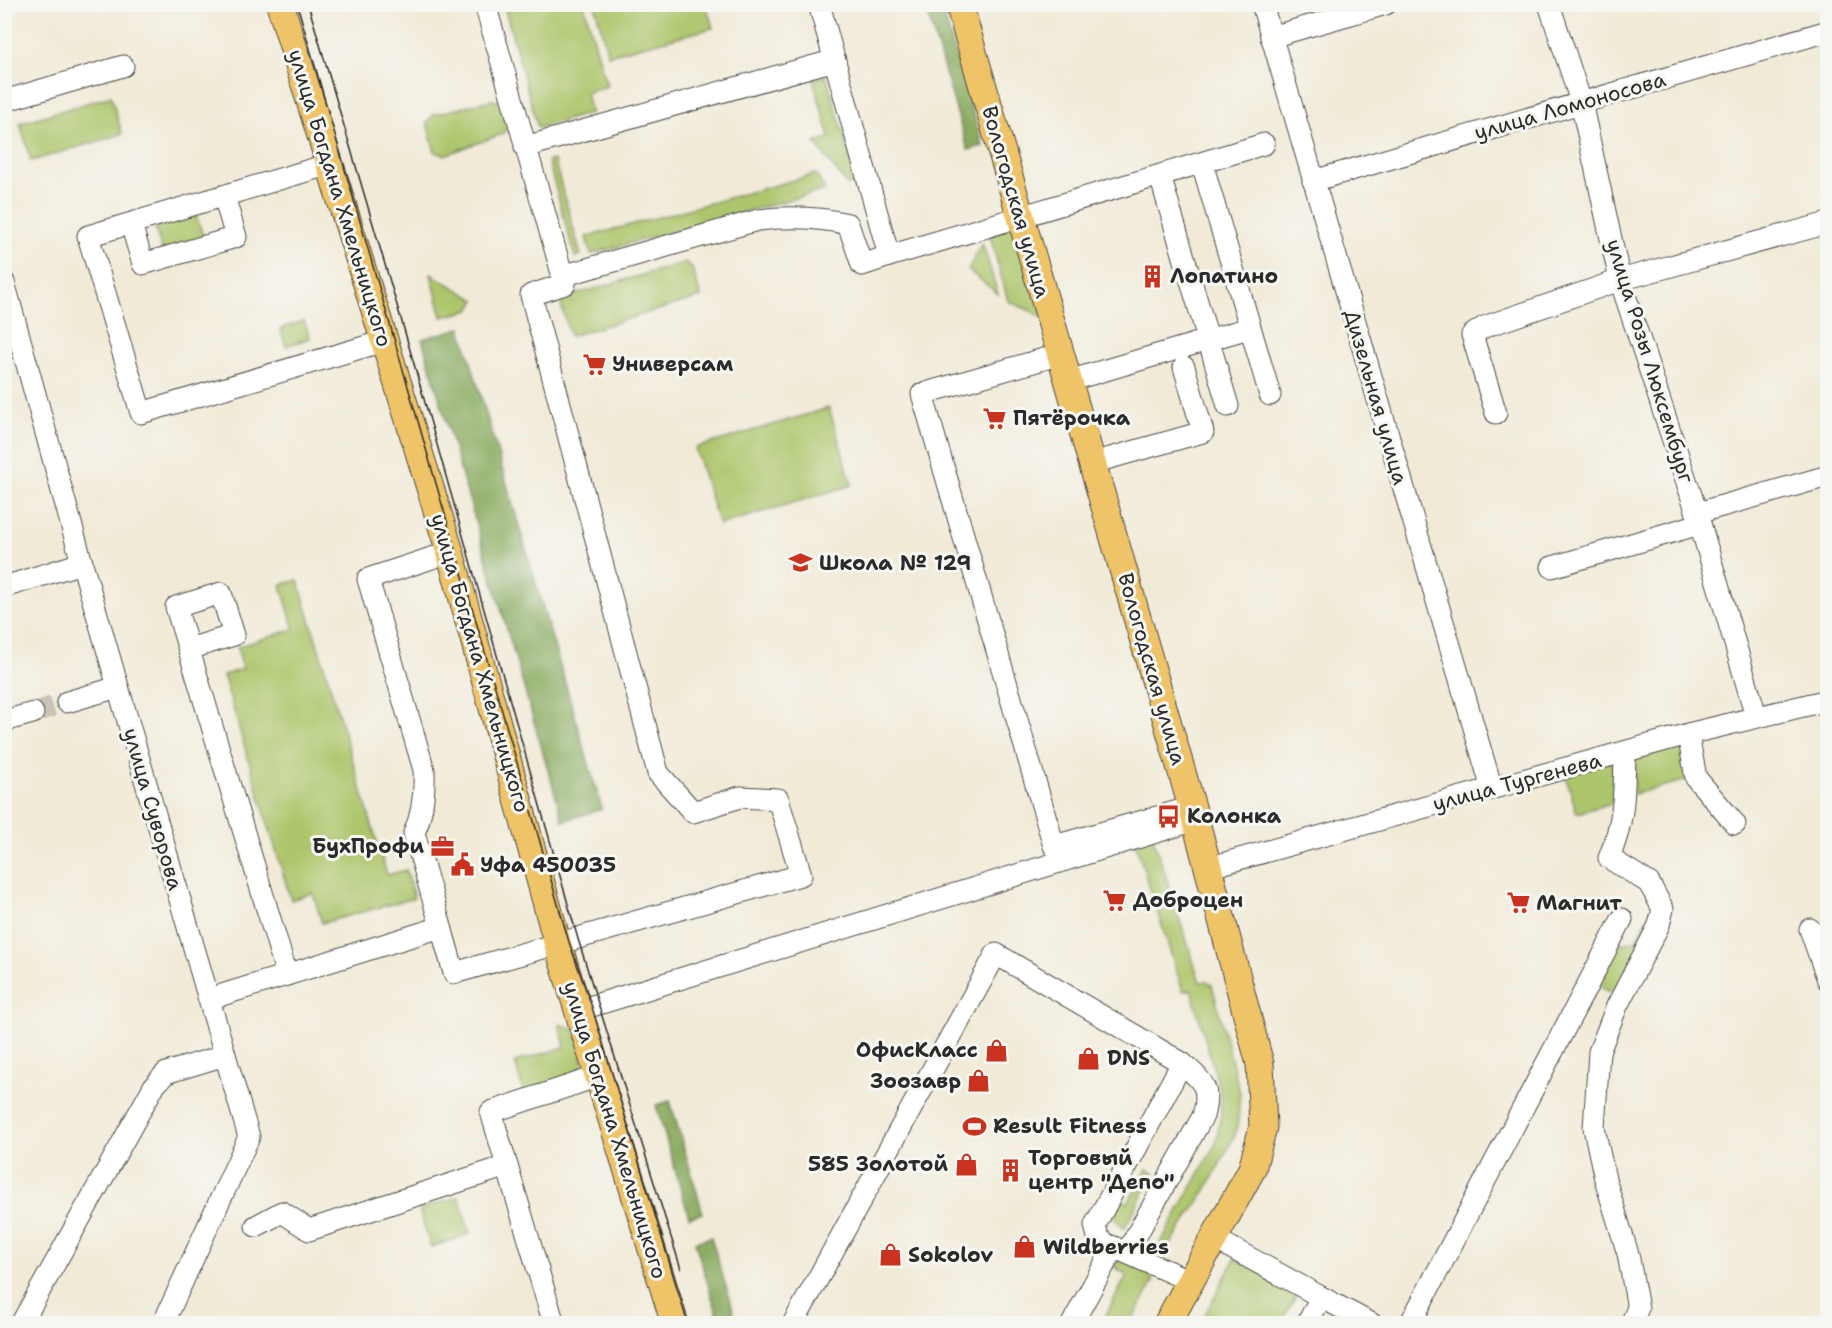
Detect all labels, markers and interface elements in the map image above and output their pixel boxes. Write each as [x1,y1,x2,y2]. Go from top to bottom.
street label: улица Богдана Хмельницкого [281,46,399,350]
street label: улица Ломоносова [1471,65,1669,147]
street label: Вологодская улица [975,103,1057,301]
street label: улица Розы Люксембург [1600,236,1701,487]
place label: Лопатино [1170,262,1278,290]
building icon: Лопатино [1139,263,1165,289]
street label: Дизельная улица [1338,306,1414,488]
place label: Универсам [612,350,734,378]
supermarket icon: Универсам [581,351,607,377]
place label: Пятёрочка [1013,404,1131,432]
supermarket icon: Пятёрочка [982,405,1008,431]
street label: улица Богдана Хмельницкого [424,510,536,816]
place label: Школа № 129 [819,549,971,577]
school or university icon: Школа № 129 [788,550,814,576]
street label: Вологодская улица [1111,570,1193,768]
street label: улица Суворова [116,725,190,893]
street label: улица Тургенева [1429,746,1605,818]
place label: Колонка [1187,802,1282,830]
bus stop icon: Колонка [1156,803,1182,829]
place label: БухПрофи [312,832,424,860]
office icon: БухПрофи [429,833,455,859]
place label: Уфа 450035 [480,851,616,879]
public building icon: Уфа 450035 [449,852,475,878]
place label: Доброцен [1133,886,1243,914]
supermarket icon: Доброцен [1102,887,1128,913]
place label: Магнит [1536,889,1622,917]
supermarket icon: Магнит [1505,890,1531,916]
street label: улица Богдана Хмельницкого [556,978,674,1282]
place label: ОфисКласс [856,1036,978,1064]
shop icon: ОфисКласс [983,1037,1009,1063]
place label: DNS [1107,1044,1150,1072]
shop icon: DNS [1076,1045,1102,1071]
place label: Зоозавр [871,1067,961,1095]
shop icon: Зоозавр [966,1068,992,1094]
place label: Result Fitness [993,1112,1147,1140]
sports icon: Result Fitness [962,1113,988,1139]
place label: Торговый центр "Депо" [1028,1144,1175,1196]
place label: 585 Золотой [808,1150,948,1178]
shop icon: 585 Золотой [953,1151,979,1177]
building icon: Торговый центр "Депо" [997,1157,1023,1183]
place label: Wildberries [1043,1233,1169,1261]
shop icon: Wildberries [1012,1234,1038,1260]
place label: Sokolov [908,1241,993,1269]
shop icon: Sokolov [877,1242,903,1268]

